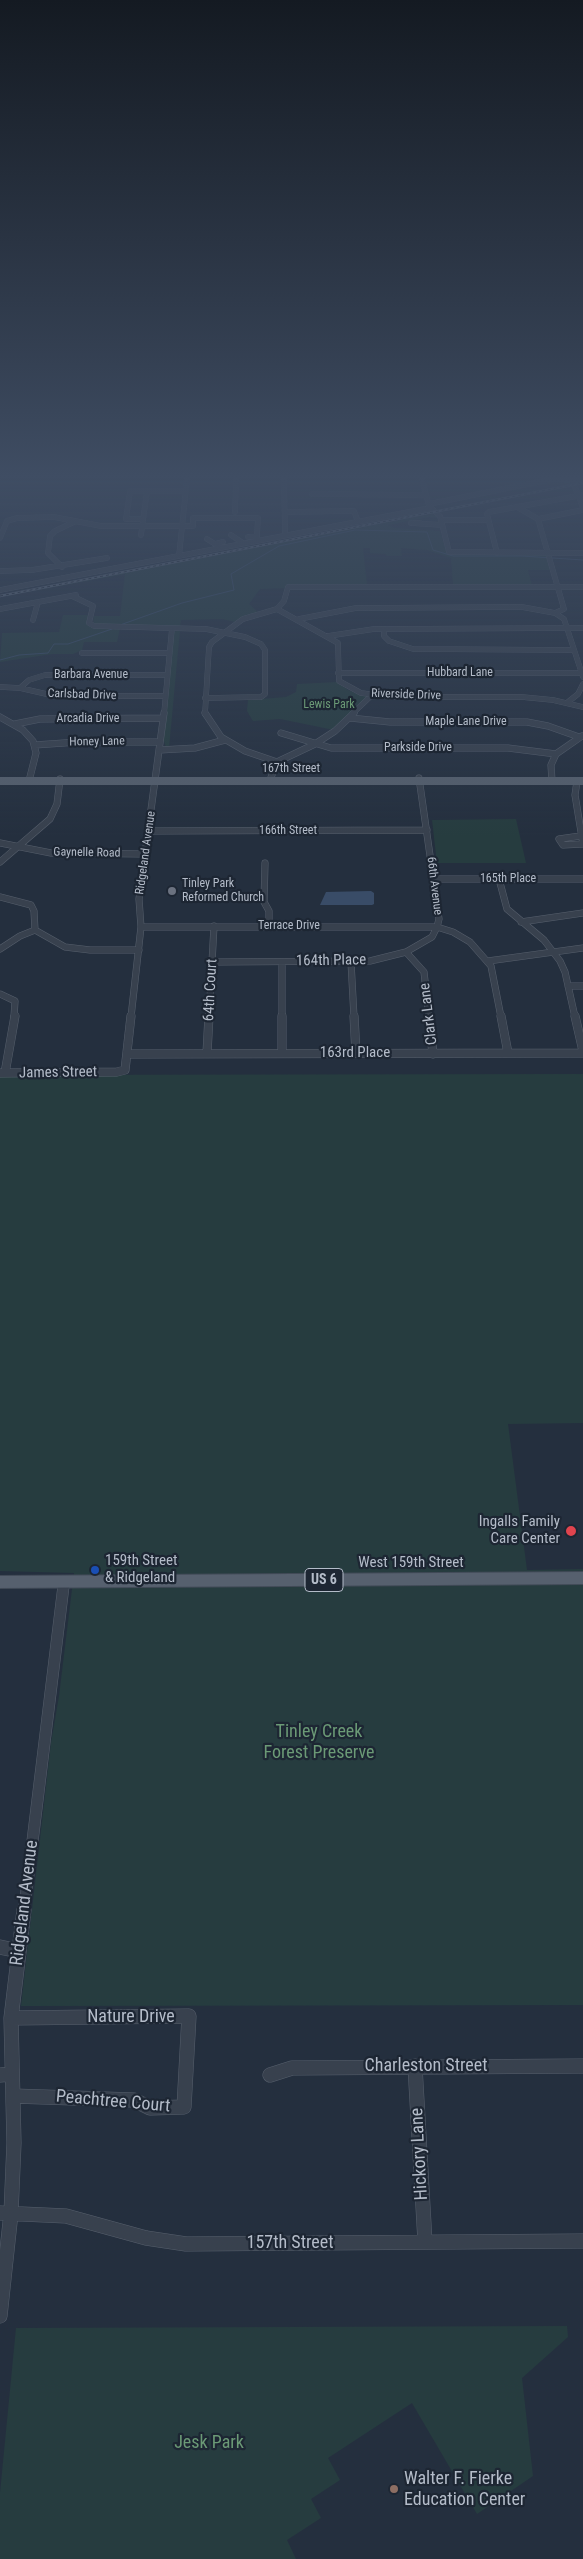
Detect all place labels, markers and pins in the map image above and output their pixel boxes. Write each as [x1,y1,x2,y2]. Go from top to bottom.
place label: Tinley Park Reformed Church [182,877,264,905]
marker: Tinley Park Reformed Church [166,885,178,897]
place label: Ingalls Family Care Center [479,1513,560,1548]
marker: Ingalls Family Care Center [564,1524,578,1538]
place label: 159th Street & Ridgeland [105,1552,177,1587]
marker: 159th Street & Ridgeland [89,1564,101,1576]
place label: Walter F. Fierke Education Center [404,2468,525,2510]
marker: Walter F. Fierke Education Center [388,2483,400,2495]

